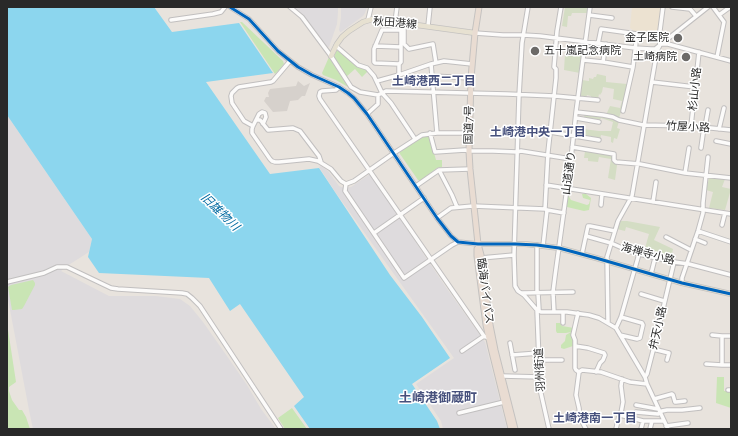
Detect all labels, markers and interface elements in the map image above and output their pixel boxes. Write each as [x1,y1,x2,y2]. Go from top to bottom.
street label: 秋田港線 [373,15,417,31]
place label: 金子医院 [625,31,669,45]
marker: 金子医院 [672,32,684,44]
place label: 五十嵐記念病院 [544,44,621,58]
marker: 五十嵐記念病院 [529,45,541,57]
place label: 土崎病院 [633,50,677,64]
marker: 土崎病院 [680,51,692,63]
street label: 杉山小路 [686,66,704,112]
district label: 土崎港西二丁目 [392,74,476,88]
street label: 国道7号 [462,105,476,145]
street label: 竹屋小路 [666,119,710,135]
district label: 土崎港中央一丁目 [490,125,586,139]
street label: 山道通り [559,150,579,196]
water label: 旧雄物川 [198,190,242,234]
street label: 海禅寺小路 [620,241,676,267]
street label: 臨海バイパス [474,257,496,325]
street label: 弁天小路 [647,305,669,351]
street label: 羽州街道 [532,348,548,392]
district label: 土崎港御蔵町 [399,390,477,406]
district label: 土崎港南一丁目 [553,411,637,425]

